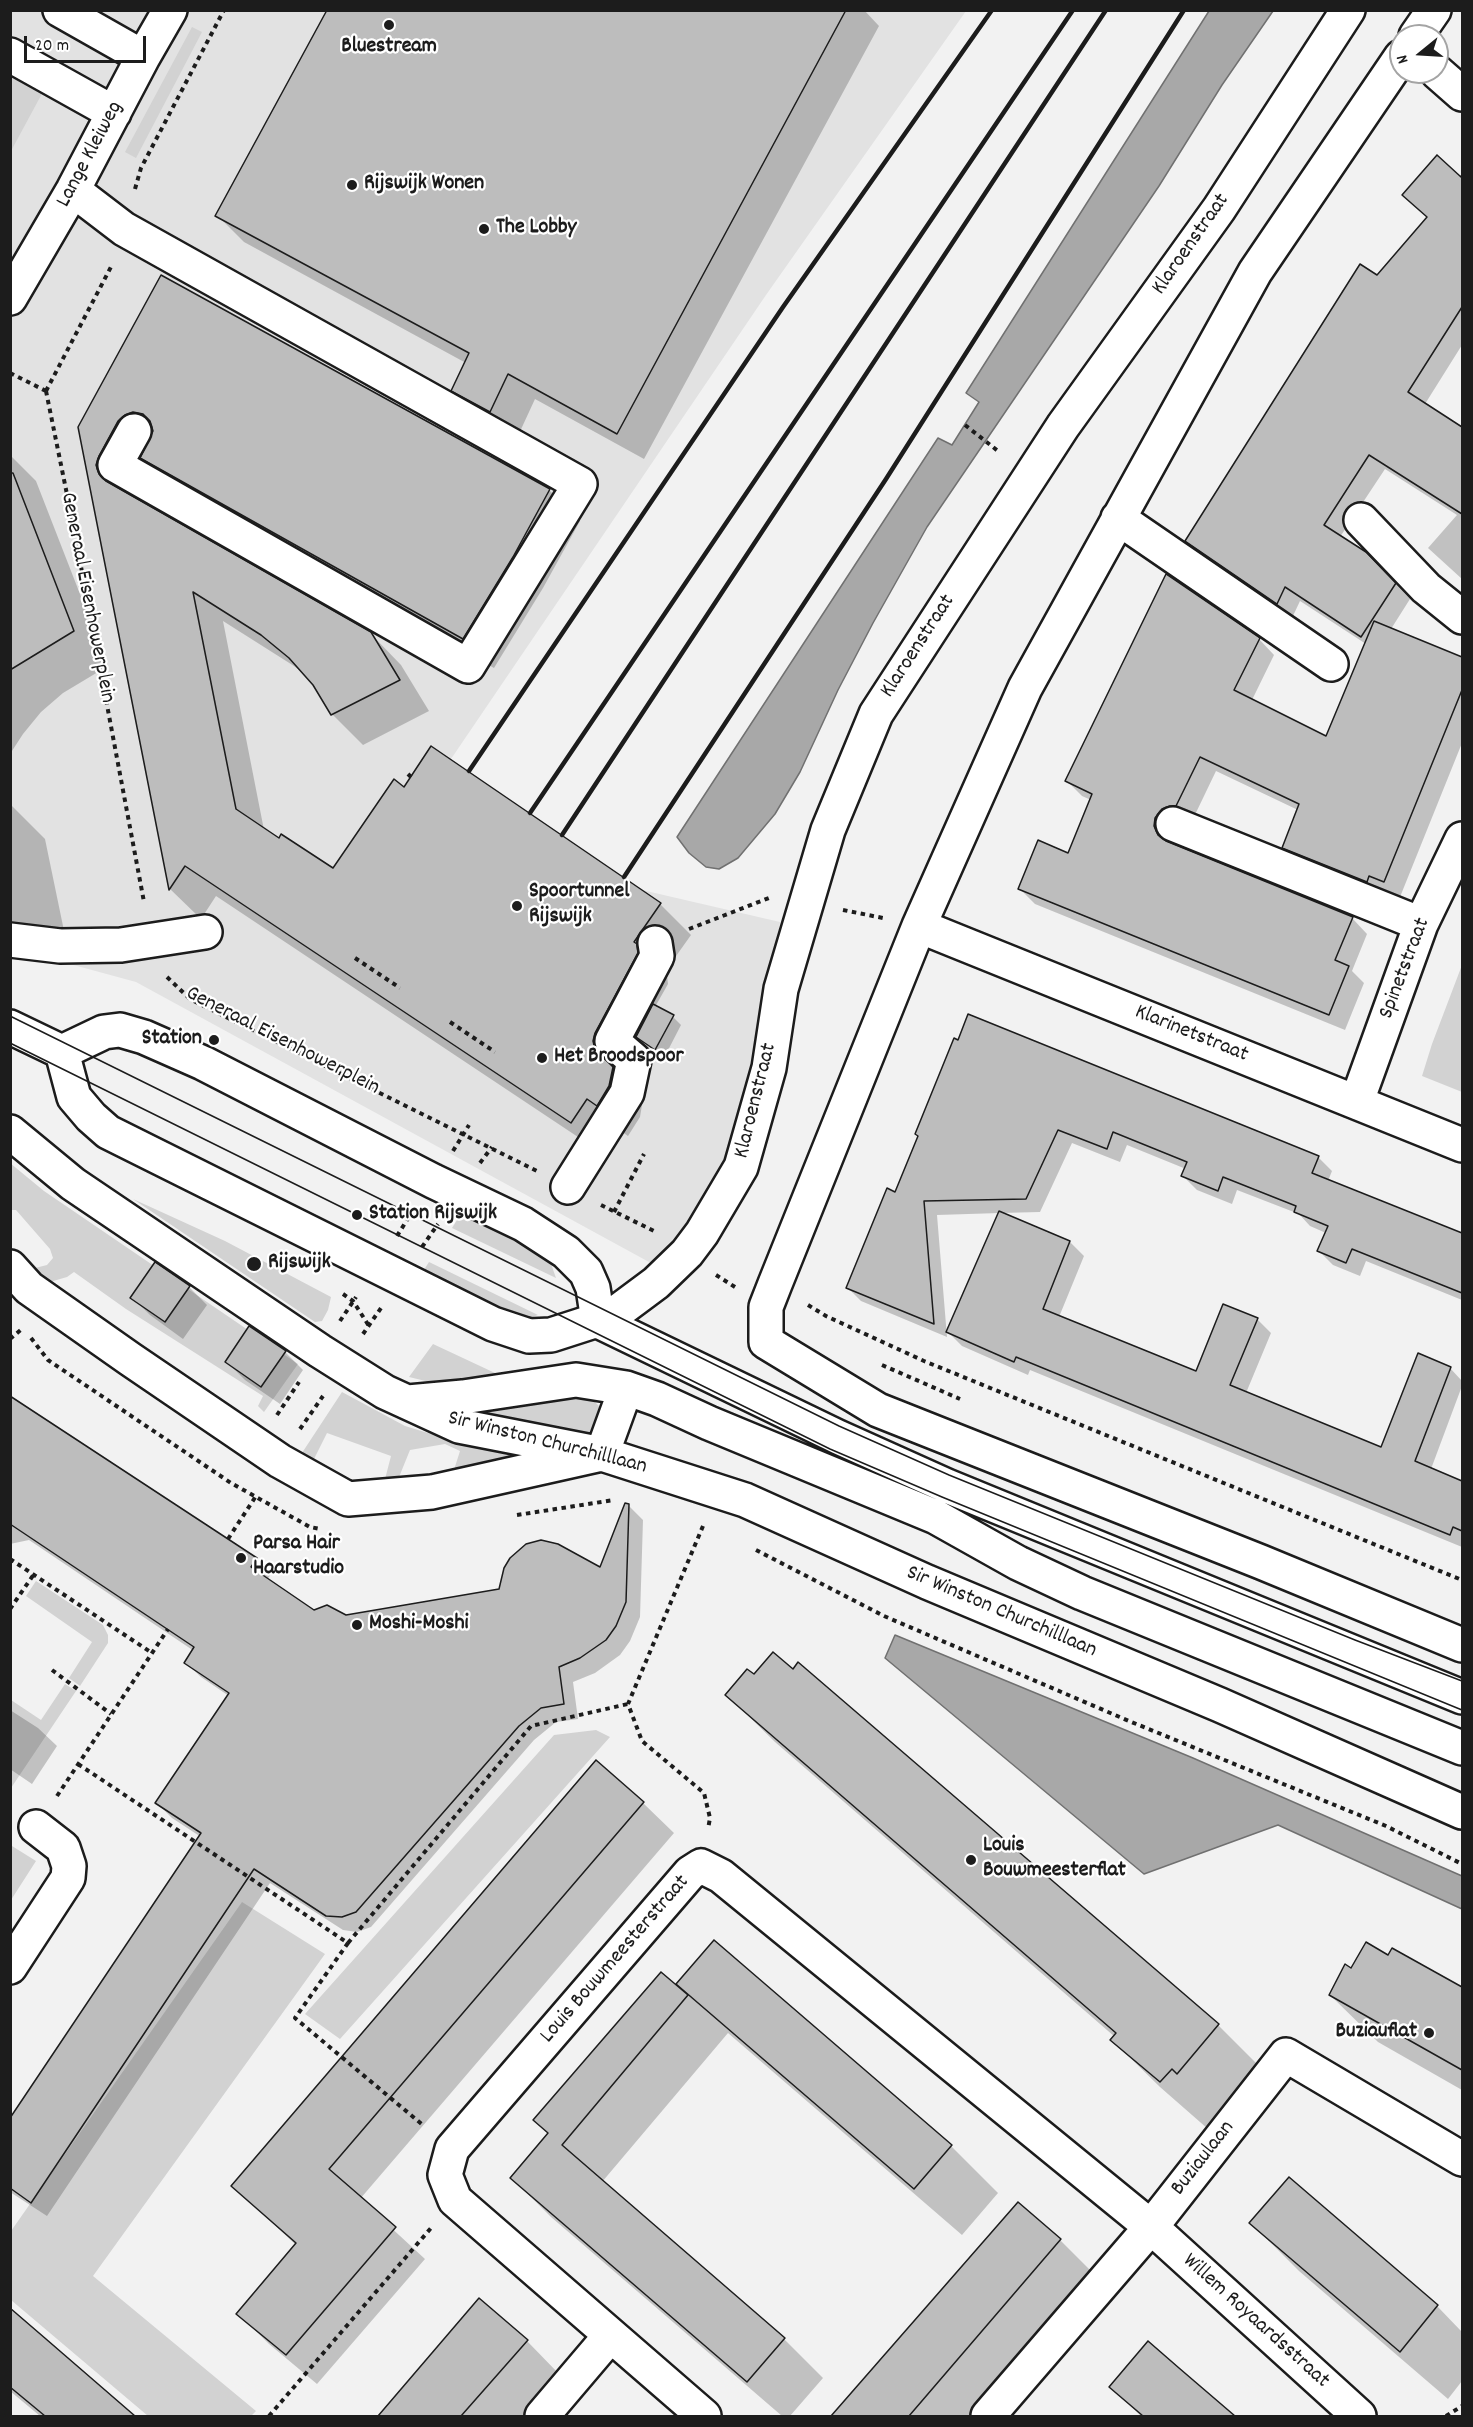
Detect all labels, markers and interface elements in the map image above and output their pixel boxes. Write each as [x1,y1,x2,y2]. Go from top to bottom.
marker: Bluestream [382,18,396,32]
scale bar [27,24,148,62]
north arrow [1389,24,1449,84]
text: 20 m [35,34,69,59]
place label: Bluestream [341,35,437,61]
text: N [1391,52,1415,66]
street label: Lange Kleiweg [52,97,130,213]
place label: Rijswijk Wonen [364,172,484,198]
marker: Rijswijk Wonen [345,178,359,192]
street label: Klaroenstraat [1147,189,1237,301]
place label: The Lobby [496,216,576,242]
marker: The Lobby [477,222,491,236]
street label: Generaal Eisenhowerplein [53,490,119,706]
street label: Klaroenstraat [876,590,962,704]
place label: Spoortunnel Rijswijk [529,880,629,932]
marker: Spoortunnel Rijswijk [510,899,524,913]
street label: Spinetstraat [1375,915,1437,1023]
street label: Generaal Eisenhowerplein [181,982,383,1102]
street label: Klarinetstraat [1130,1000,1252,1070]
place label: Station [142,1027,202,1053]
marker: Station [207,1033,221,1047]
street label: Klaroenstraat [730,1041,784,1161]
place label: Het Broodspoor [554,1045,684,1071]
marker: Het Broodspoor [535,1051,549,1065]
place label: Station Rijswijk [369,1202,497,1228]
marker: Station Rijswijk [350,1208,364,1222]
place label: Rijswijk [268,1251,331,1277]
marker: Rijswijk [245,1255,263,1273]
street label: Sir Winston Churchilllaan [445,1406,649,1482]
place label: Parsa Hair Haarstudio [253,1532,344,1584]
marker: Parsa Hair Haarstudio [234,1551,248,1565]
street label: Sir Winston Churchilllaan [902,1561,1100,1665]
place label: Moshi-Moshi [369,1612,469,1638]
marker: Moshi-Moshi [350,1618,364,1632]
place label: Louis Bouwmeesterflat [983,1834,1126,1886]
marker: Louis Bouwmeesterflat [964,1853,978,1867]
street label: Louis Bouwmeesterstraat [536,1870,696,2050]
place label: Buziauflat [1335,2020,1417,2046]
marker: Buziauflat [1422,2026,1436,2040]
street label: Buziaulaan [1166,2116,1242,2202]
street label: Willem Royaardsstraat [1176,2249,1334,2395]

